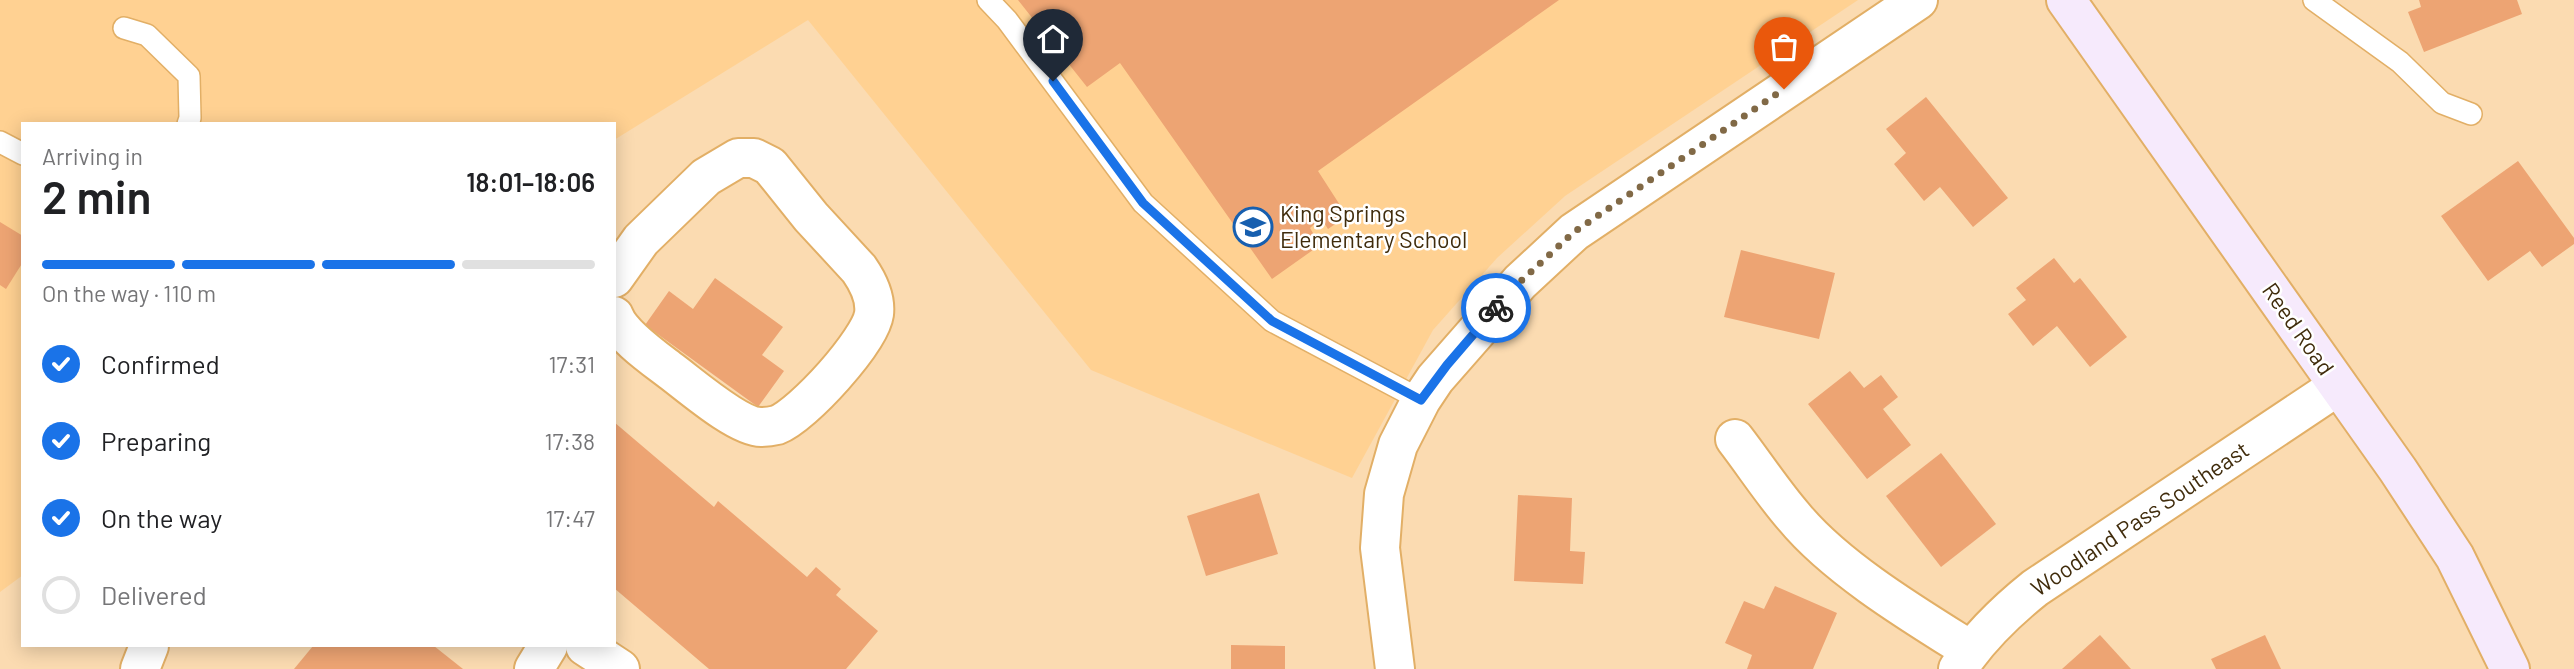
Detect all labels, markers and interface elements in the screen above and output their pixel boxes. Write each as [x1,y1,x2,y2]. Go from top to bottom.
pin [1023,9,1083,81]
pin [1754,17,1814,89]
icon: home [1034,20,1072,58]
icon: bag [1765,28,1803,66]
text: Arriving in [42,142,143,170]
text: 18:01–18:06 [466,166,595,197]
text: 2 min [42,168,151,223]
place label: King Springs Elementary School [1280,199,1467,253]
school or university icon: King Springs Elementary School [1232,206,1274,248]
courier [1461,273,1531,343]
street label: Reed Road [2257,277,2341,380]
text: On the way · 110 m [42,279,216,307]
icon: bike [1477,289,1515,327]
icon: check [42,345,80,383]
text: Confirmed [101,348,220,379]
text: 17:31 [549,350,595,378]
icon: check [42,422,80,460]
text: Preparing [101,425,211,456]
text: 17:38 [544,427,595,455]
street label: Woodland Pass Southeast [2025,435,2254,602]
icon: check [42,499,80,537]
text: On the way [101,502,222,533]
text: 17:47 [545,504,595,532]
text: Delivered [101,579,207,610]

